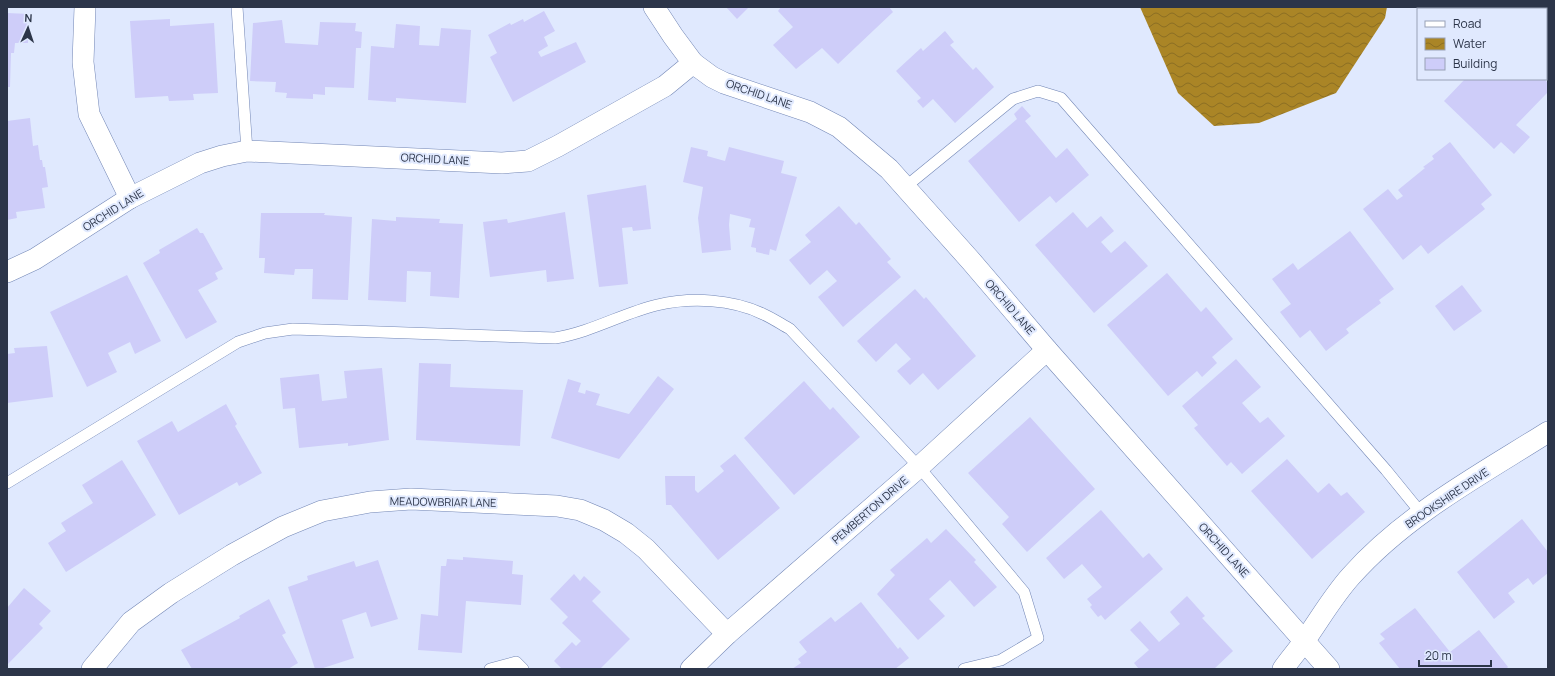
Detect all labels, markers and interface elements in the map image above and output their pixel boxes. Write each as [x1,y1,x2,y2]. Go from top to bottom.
north arrow [8,8,48,48]
legend [1417,8,1547,80]
text: N [24,10,33,25]
text: Road [1453,15,1481,32]
text: Water [1453,35,1487,52]
text: Building [1453,55,1497,72]
street label: ORCHID LANE [724,75,794,112]
street label: ORCHID LANE [400,149,470,168]
street label: ORCHID LANE [80,185,146,234]
street label: ORCHID LANE [982,276,1039,338]
street label: BROOKSHIRE DRIVE [1402,464,1491,531]
street label: PEMBERTON DRIVE [828,472,911,547]
street label: MEADOWBRIAR LANE [390,493,496,510]
street label: ORCHID LANE [1196,519,1253,580]
scale bar [1419,642,1491,668]
text: 20 m [1425,647,1452,664]

